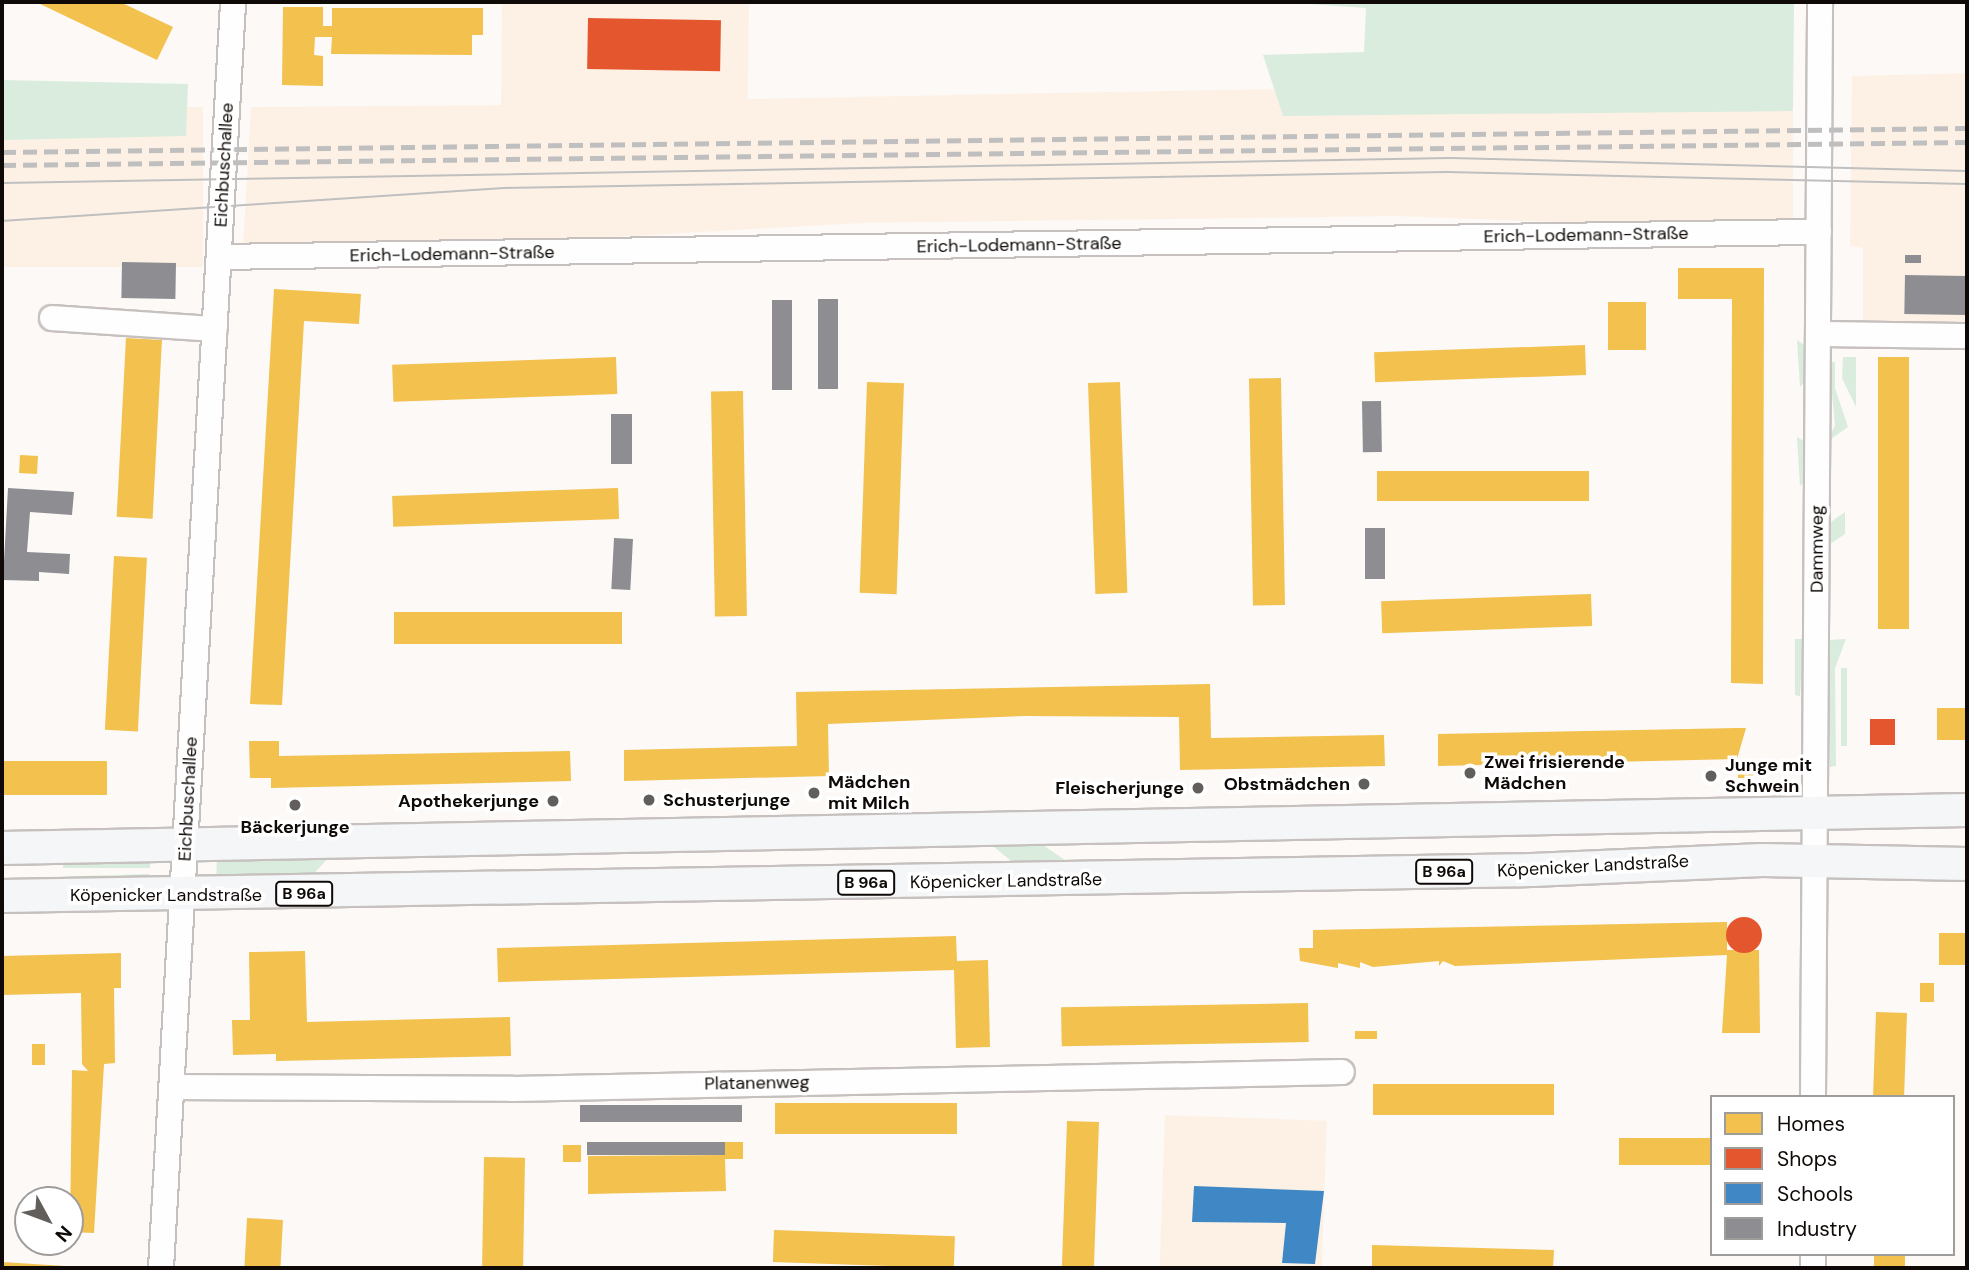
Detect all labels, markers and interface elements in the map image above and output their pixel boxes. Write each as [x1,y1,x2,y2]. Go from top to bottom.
street label: Eichbuschallee [210,102,238,228]
street label: Erich-Lodemann-Straße [1483,222,1689,248]
street label: Erich-Lodemann-Straße [916,232,1122,258]
street label: Erich-Lodemann-Straße [349,241,555,267]
street label: Dammweg [1806,505,1828,593]
street label: Eichbuschallee [174,736,202,862]
place label: Zwei frisierende Mädchen [1484,752,1625,794]
place label: Junge mit Schwein [1725,755,1812,798]
marker: Zwei frisierende Mädchen [1462,765,1478,781]
marker: Junge mit Schwein [1703,768,1719,784]
place label: Mädchen mit Milch [828,772,910,814]
place label: Obstmädchen [1224,773,1350,795]
marker: Obstmädchen [1356,776,1372,792]
place label: Fleischerjunge [1055,777,1184,799]
marker: Fleischerjunge [1190,780,1206,796]
marker: Mädchen mit Milch [806,785,822,801]
place label: Schusterjunge [663,789,790,811]
place label: Apothekerjunge [398,790,539,812]
marker: Schusterjunge [641,792,657,808]
marker: Apothekerjunge [545,793,561,809]
marker: Bäckerjunge [287,797,303,813]
place label: Bäckerjunge [240,816,350,838]
street label: Köpenicker Landstraße [1497,850,1689,882]
road number: B 96a [1414,860,1474,884]
street label: Köpenicker Landstraße [910,869,1102,893]
road number: B 96a [836,870,896,896]
road number: B 96a [274,881,334,906]
street label: Köpenicker Landstraße [70,884,262,906]
street label: Platanenweg [704,1071,810,1095]
legend [1710,1095,1955,1256]
text: Homes [1777,1110,1845,1138]
text: Shops [1777,1145,1837,1173]
text: Schools [1777,1180,1853,1208]
north arrow [14,1186,84,1256]
text: Industry [1777,1215,1857,1243]
text: N [50,1220,78,1247]

